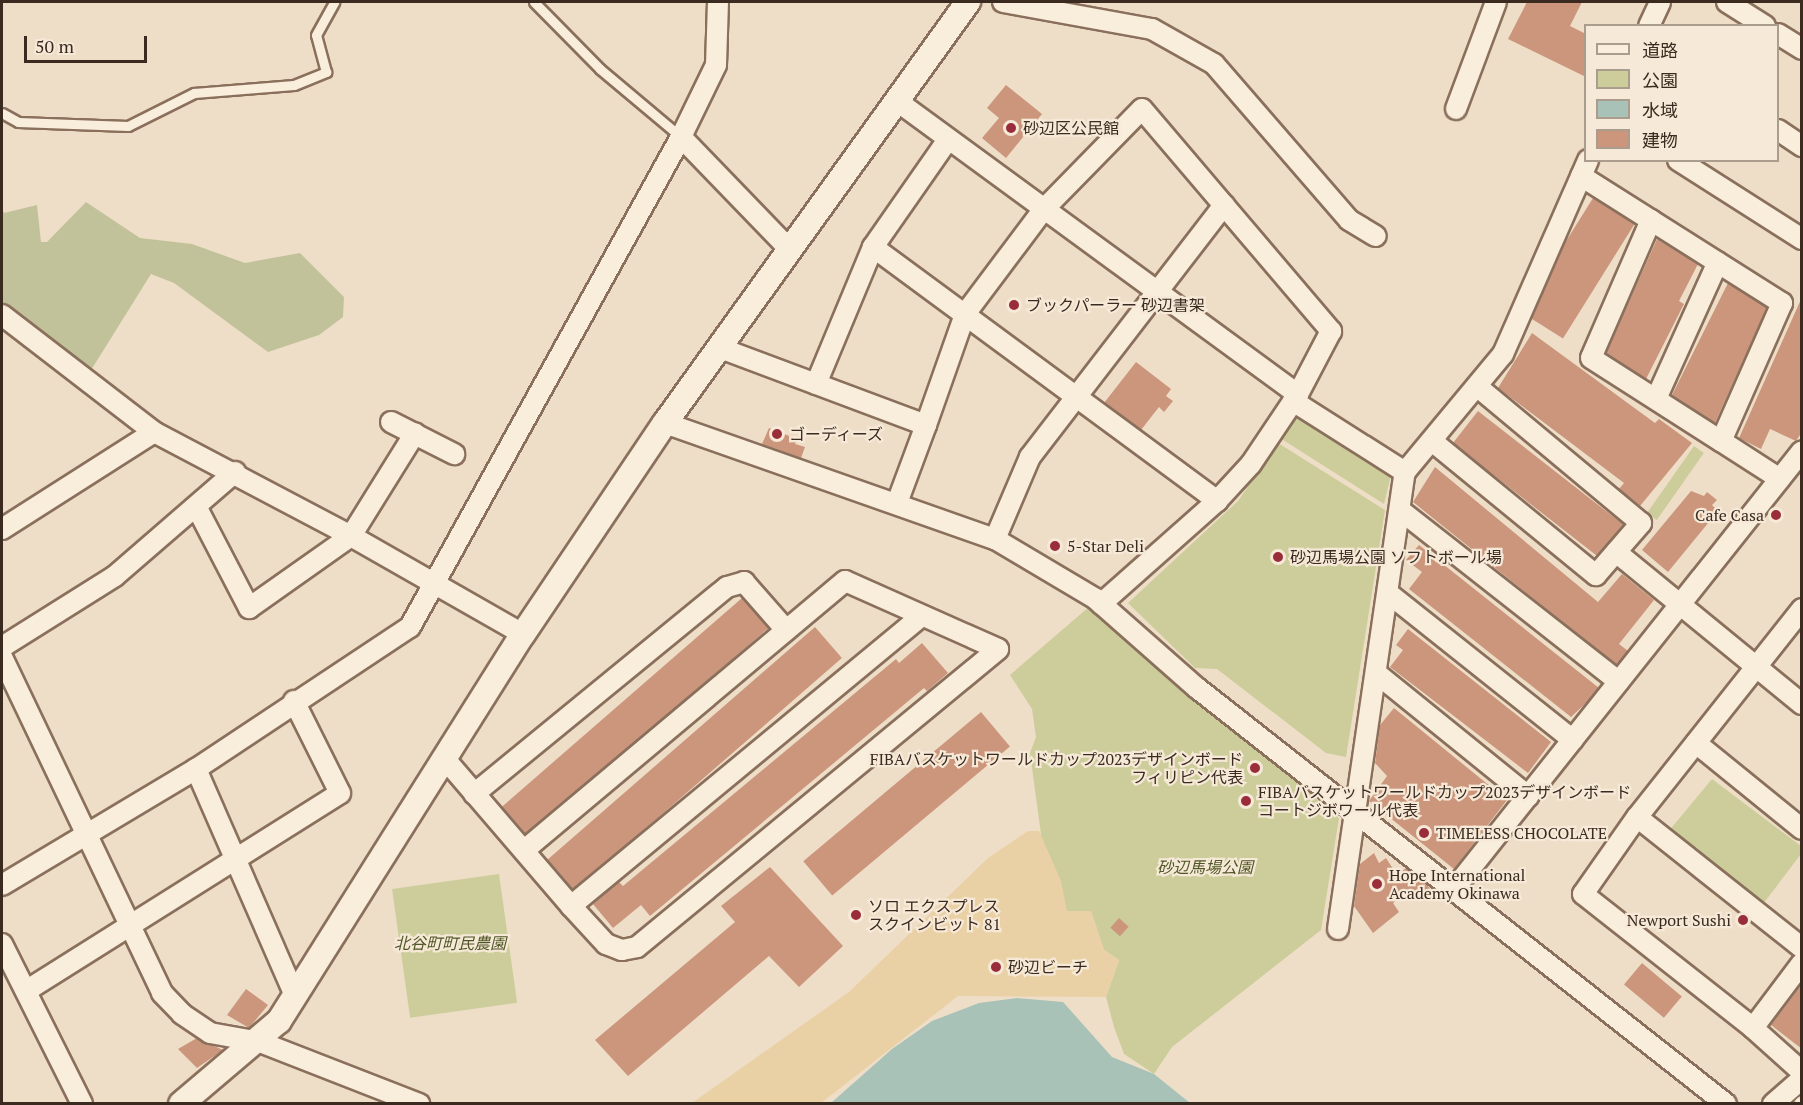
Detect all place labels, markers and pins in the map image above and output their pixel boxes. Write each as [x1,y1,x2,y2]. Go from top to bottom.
place label: 砂辺区公民館 [1023,118,1119,138]
marker: 砂辺区公民館 [1004,121,1018,135]
place label: ブックパーラー 砂辺書架 [1026,295,1206,315]
marker: ブックパーラー 砂辺書架 [1007,298,1021,312]
place label: ゴーディーズ [789,424,885,444]
marker: ゴーディーズ [770,427,784,441]
place label: Cafe Casa [1695,505,1764,525]
marker: Cafe Casa [1769,508,1783,522]
place label: 5-Star Deli [1067,536,1144,556]
marker: 5-Star Deli [1048,539,1062,553]
place label: 砂辺馬場公園 ソフトボール場 [1290,547,1502,567]
marker: 砂辺馬場公園 ソフトボール場 [1271,550,1285,564]
place label: FIBAバスケットワールドカップ2023デザインボード フィリピン代表 [870,749,1243,787]
marker: FIBAバスケットワールドカップ2023デザインボード フィリピン代表 [1248,761,1262,775]
place label: FIBAバスケットワールドカップ2023デザインボード コートジボワール代表 [1258,782,1631,820]
marker: FIBAバスケットワールドカップ2023デザインボード コートジボワール代表 [1239,794,1253,808]
place label: TIMELESS CHOCOLATE [1436,823,1607,843]
marker: TIMELESS CHOCOLATE [1417,826,1431,840]
place label: Hope International Academy Okinawa [1389,865,1525,903]
marker: Hope International Academy Okinawa [1370,877,1384,891]
place label: ソロ エクスプレス スクインビット 81 [868,896,1001,934]
marker: ソロ エクスプレス スクインビット 81 [849,908,863,922]
place label: Newport Sushi [1627,910,1731,930]
marker: Newport Sushi [1736,913,1750,927]
place label: 砂辺ビーチ [1008,957,1088,977]
marker: 砂辺ビーチ [989,960,1003,974]

